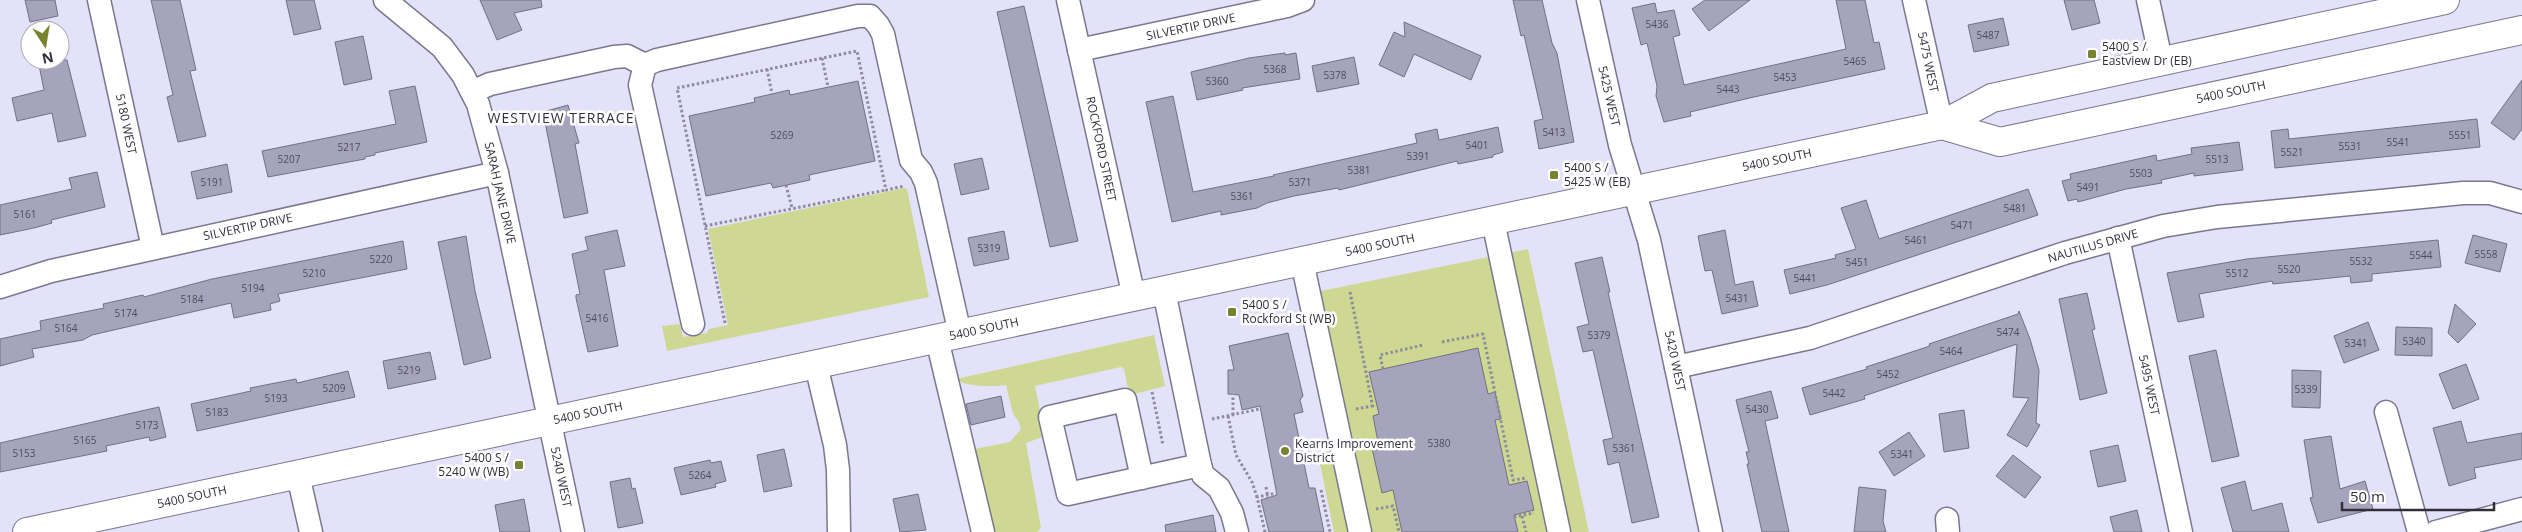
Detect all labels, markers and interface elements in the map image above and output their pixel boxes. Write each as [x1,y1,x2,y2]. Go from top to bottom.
street label: SILVERTIP DRIVE [1145,9,1237,44]
house number: 5436 [1646,17,1669,31]
north arrow [20,20,70,70]
house number: 5487 [1977,28,2000,42]
street label: 5475 WEST [1914,30,1943,94]
place label: 5400 S / Eastview Dr (EB) [2102,38,2192,69]
text: N [40,48,55,69]
marker: 5400 S / Eastview Dr (EB) [2086,48,2098,60]
house number: 5465 [1844,54,1867,68]
house number: 5368 [1264,62,1287,76]
street label: 5425 WEST [1594,64,1625,128]
house number: 5378 [1324,68,1347,82]
house number: 5453 [1774,70,1797,84]
house number: 5360 [1206,74,1229,88]
street label: 5400 SOUTH [2195,76,2267,107]
house number: 5443 [1717,82,1740,96]
street label: 5180 WEST [112,92,141,156]
street label: ROCKFORD STREET [1082,95,1121,203]
district label: WESTVIEW TERRACE [488,108,634,127]
house number: 5413 [1543,125,1566,139]
house number: 5269 [771,128,794,142]
house number: 5551 [2449,128,2471,142]
house number: 5541 [2387,135,2409,149]
house number: 5401 [1466,138,1488,152]
house number: 5531 [2339,139,2361,153]
house number: 5217 [338,140,361,154]
street label: SARAH JANE DRIVE [481,140,520,245]
street label: 5400 SOUTH [1741,144,1813,175]
house number: 5521 [2281,145,2303,159]
house number: 5391 [1407,149,1429,163]
house number: 5207 [278,152,301,166]
house number: 5513 [2206,152,2229,166]
place label: 5400 S / 5425 W (EB) [1564,159,1631,190]
house number: 5381 [1348,163,1370,177]
house number: 5503 [2130,166,2153,180]
marker: 5400 S / 5425 W (EB) [1548,169,1560,181]
house number: 5191 [201,175,223,189]
house number: 5371 [1289,175,1311,189]
house number: 5491 [2077,180,2099,194]
house number: 5361 [1231,189,1253,203]
house number: 5481 [2004,201,2026,215]
house number: 5161 [14,207,36,221]
street label: SILVERTIP DRIVE [202,209,294,244]
house number: 5471 [1951,218,1973,232]
street label: NAUTILUS DRIVE [2046,224,2140,267]
street label: 5400 SOUTH [1344,229,1416,260]
house number: 5461 [1905,233,1927,247]
house number: 5319 [978,241,1001,255]
house number: 5558 [2475,247,2498,261]
house number: 5544 [2410,248,2433,262]
house number: 5220 [370,252,393,266]
house number: 5532 [2350,254,2373,268]
house number: 5451 [1846,255,1868,269]
house number: 5520 [2278,262,2301,276]
house number: 5210 [303,266,326,280]
house number: 5512 [2226,266,2249,280]
house number: 5441 [1794,271,1816,285]
house number: 5194 [242,281,265,295]
house number: 5431 [1726,291,1748,305]
house number: 5184 [181,292,204,306]
place label: 5400 S / Rockford St (WB) [1242,296,1336,327]
house number: 5174 [115,306,138,320]
marker: 5400 S / Rockford St (WB) [1226,306,1238,318]
house number: 5416 [586,311,609,325]
street label: 5400 SOUTH [948,313,1020,344]
house number: 5164 [55,321,78,335]
house number: 5474 [1997,325,2020,339]
house number: 5379 [1588,328,1611,342]
street label: 5420 WEST [1661,329,1690,393]
house number: 5340 [2403,334,2426,348]
house number: 5341 [2345,336,2367,350]
house number: 5464 [1940,344,1963,358]
street label: 5495 WEST [2135,353,2164,417]
house number: 5219 [398,363,421,377]
house number: 5452 [1877,367,1900,381]
house number: 5209 [323,381,346,395]
house number: 5339 [2295,382,2318,396]
house number: 5442 [1823,386,1846,400]
house number: 5193 [265,391,288,405]
street label: 5400 SOUTH [552,397,624,428]
house number: 5430 [1746,402,1769,416]
house number: 5183 [206,405,229,419]
house number: 5173 [136,418,159,432]
house number: 5165 [74,433,97,447]
place label: Kearns Improvement District [1295,435,1413,466]
house number: 5380 [1428,436,1451,450]
house number: 5361 [1613,441,1635,455]
street label: 5240 WEST [547,445,576,509]
marker: Kearns Improvement District [1279,445,1291,457]
house number: 5153 [13,446,36,460]
house number: 5341 [1891,447,1913,461]
place label: 5400 S / 5240 W (WB) [438,449,510,480]
marker: 5400 S / 5240 W (WB) [513,459,525,471]
house number: 5264 [689,468,712,482]
scale bar [2342,480,2494,512]
street label: 5400 SOUTH [156,481,228,512]
text: 50 m [2350,486,2385,506]

